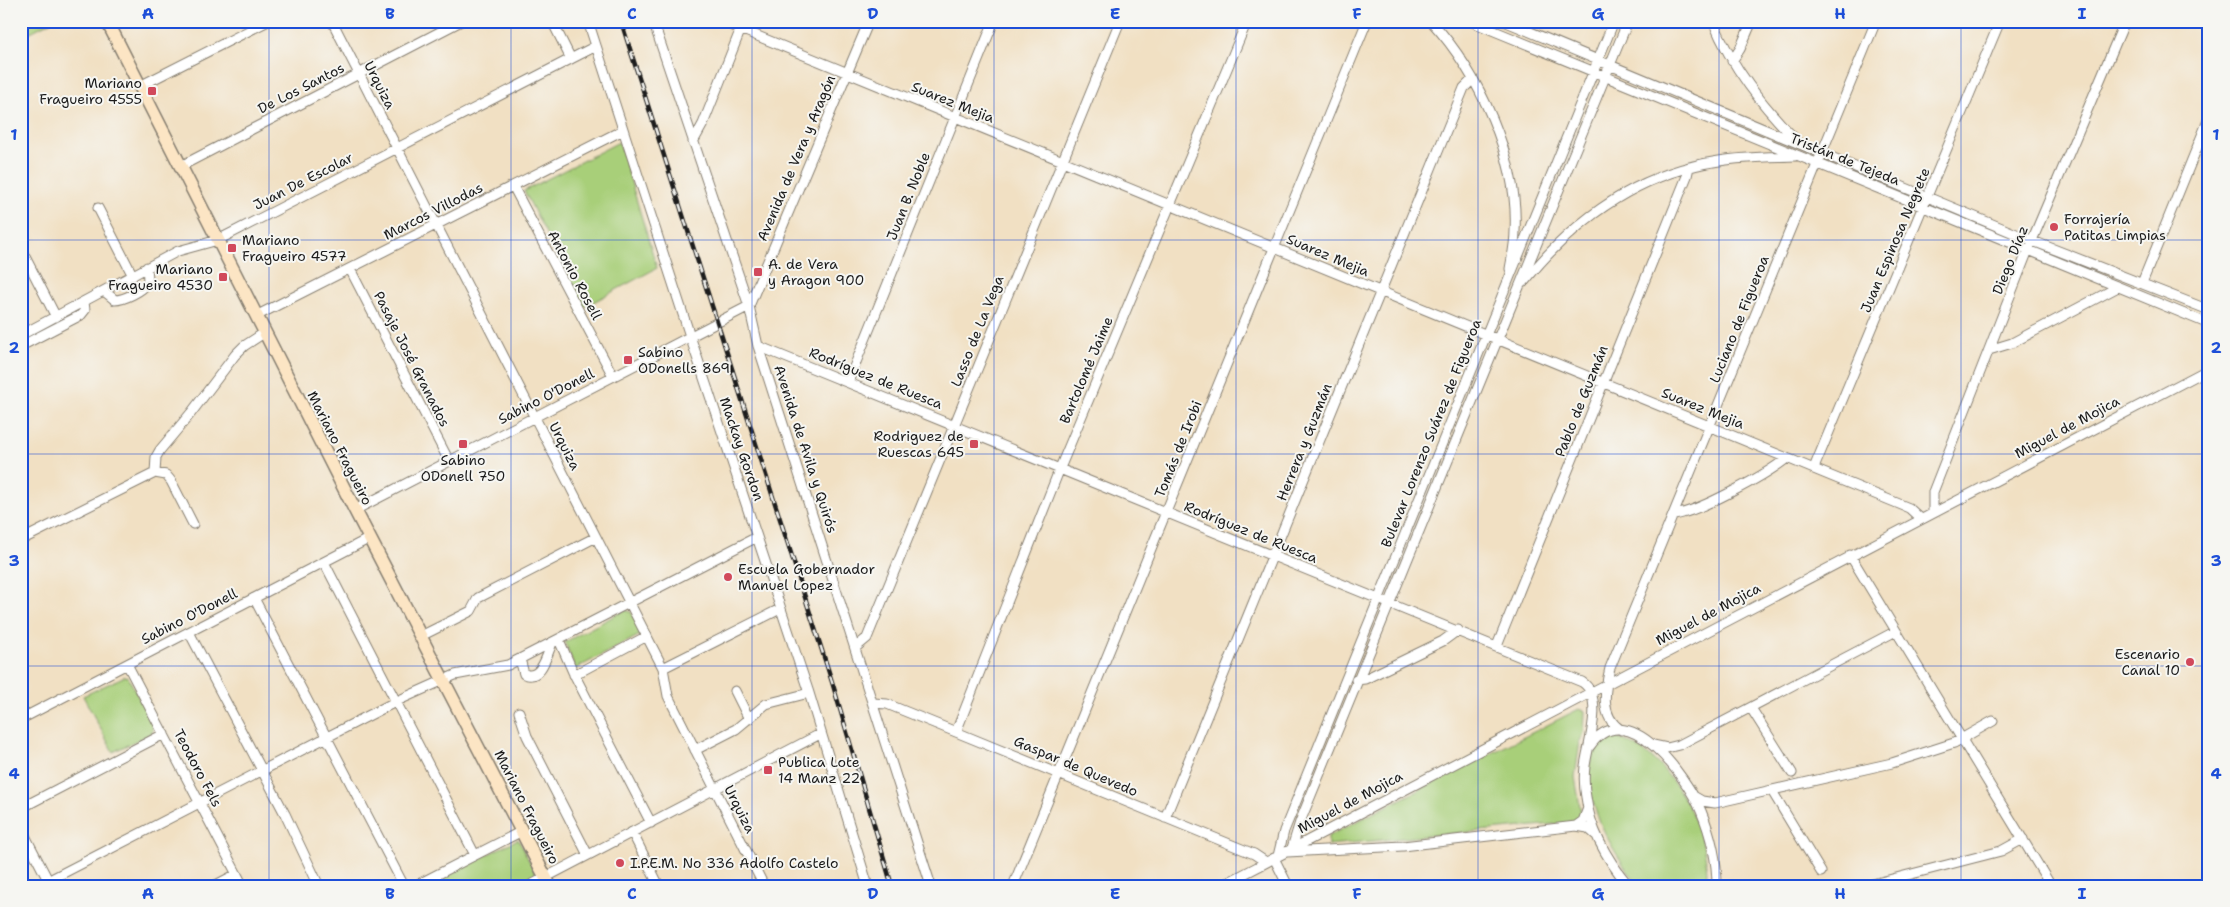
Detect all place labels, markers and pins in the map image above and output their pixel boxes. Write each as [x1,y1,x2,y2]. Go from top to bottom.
place label: Mariano Fragueiro 4555 [39,74,142,108]
marker: Mariano Fragueiro 4555 [146,85,158,97]
place label: Forrajería Patitas Limpias [2064,210,2166,244]
marker: Forrajería Patitas Limpias [2048,221,2060,233]
place label: Mariano Fragueiro 4577 [242,231,346,265]
marker: Mariano Fragueiro 4577 [226,242,238,254]
place label: A. de Vera y Aragon 900 [768,255,864,289]
place label: Mariano Fragueiro 4530 [108,260,213,294]
marker: A. de Vera y Aragon 900 [752,266,764,278]
marker: Mariano Fragueiro 4530 [217,271,229,283]
place label: Sabino ODonells 869 [638,343,730,377]
marker: Sabino ODonells 869 [622,354,634,366]
place label: Rodriguez de Ruescas 645 [874,427,964,461]
marker: Sabino ODonell 750 [457,438,469,450]
marker: Rodriguez de Ruescas 645 [968,438,980,450]
place label: Sabino ODonell 750 [421,451,505,485]
place label: Escuela Gobernador Manuel Lopez [738,560,875,594]
marker: Escuela Gobernador Manuel Lopez [722,571,734,583]
place label: Escenario Canal 10 [2115,645,2180,679]
marker: Escenario Canal 10 [2184,656,2196,668]
place label: Publica Lote 14 Manz 22 [778,753,860,787]
marker: Publica Lote 14 Manz 22 [762,764,774,776]
place label: I.P.E.M. No 336 Adolfo Castelo [630,854,838,872]
marker: I.P.E.M. No 336 Adolfo Castelo [614,857,626,869]

